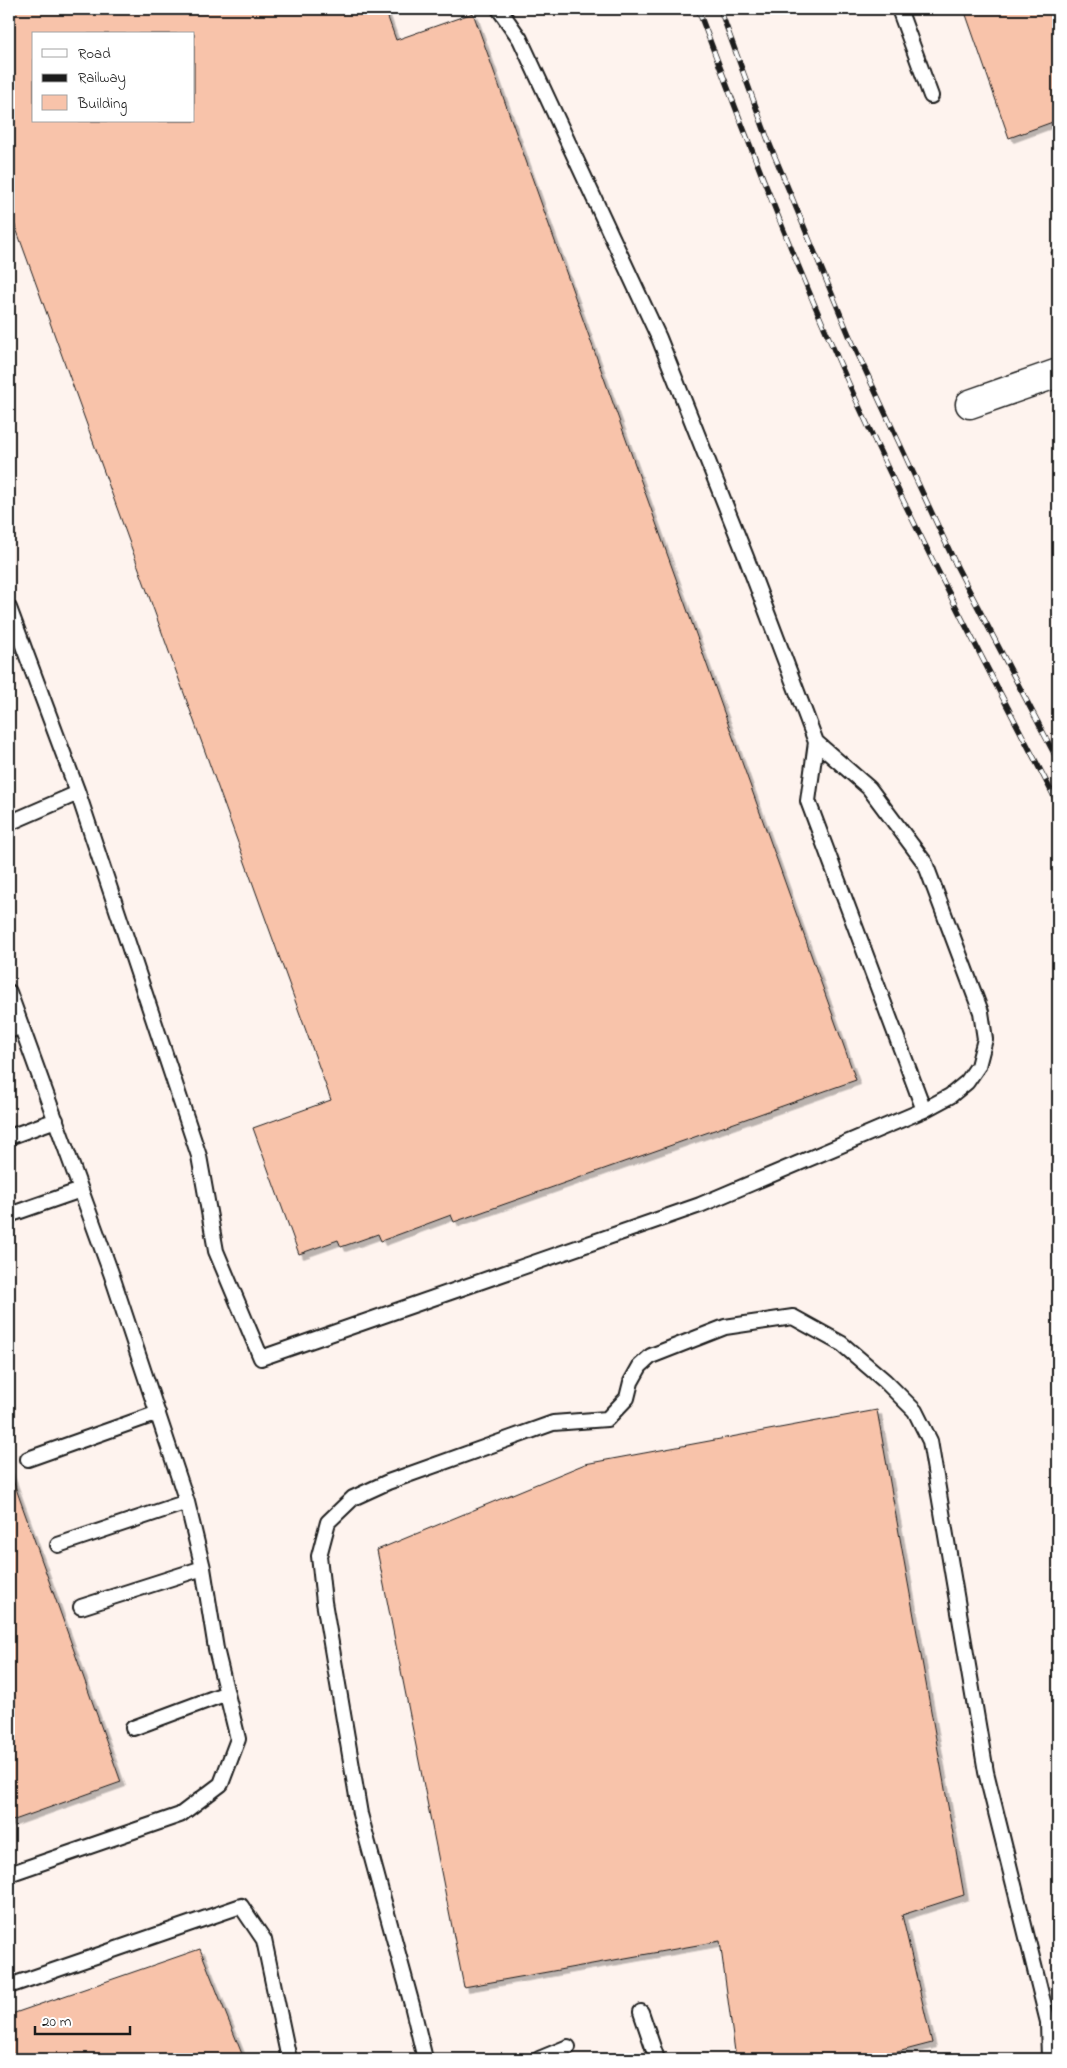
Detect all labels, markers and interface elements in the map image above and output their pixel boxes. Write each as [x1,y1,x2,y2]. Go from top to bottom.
legend [32,32,195,122]
text: Road [78,43,111,65]
text: Railway [78,67,126,90]
text: Building [77,93,127,116]
scale bar [35,2003,130,2035]
text: 20 m [42,2011,72,2033]

